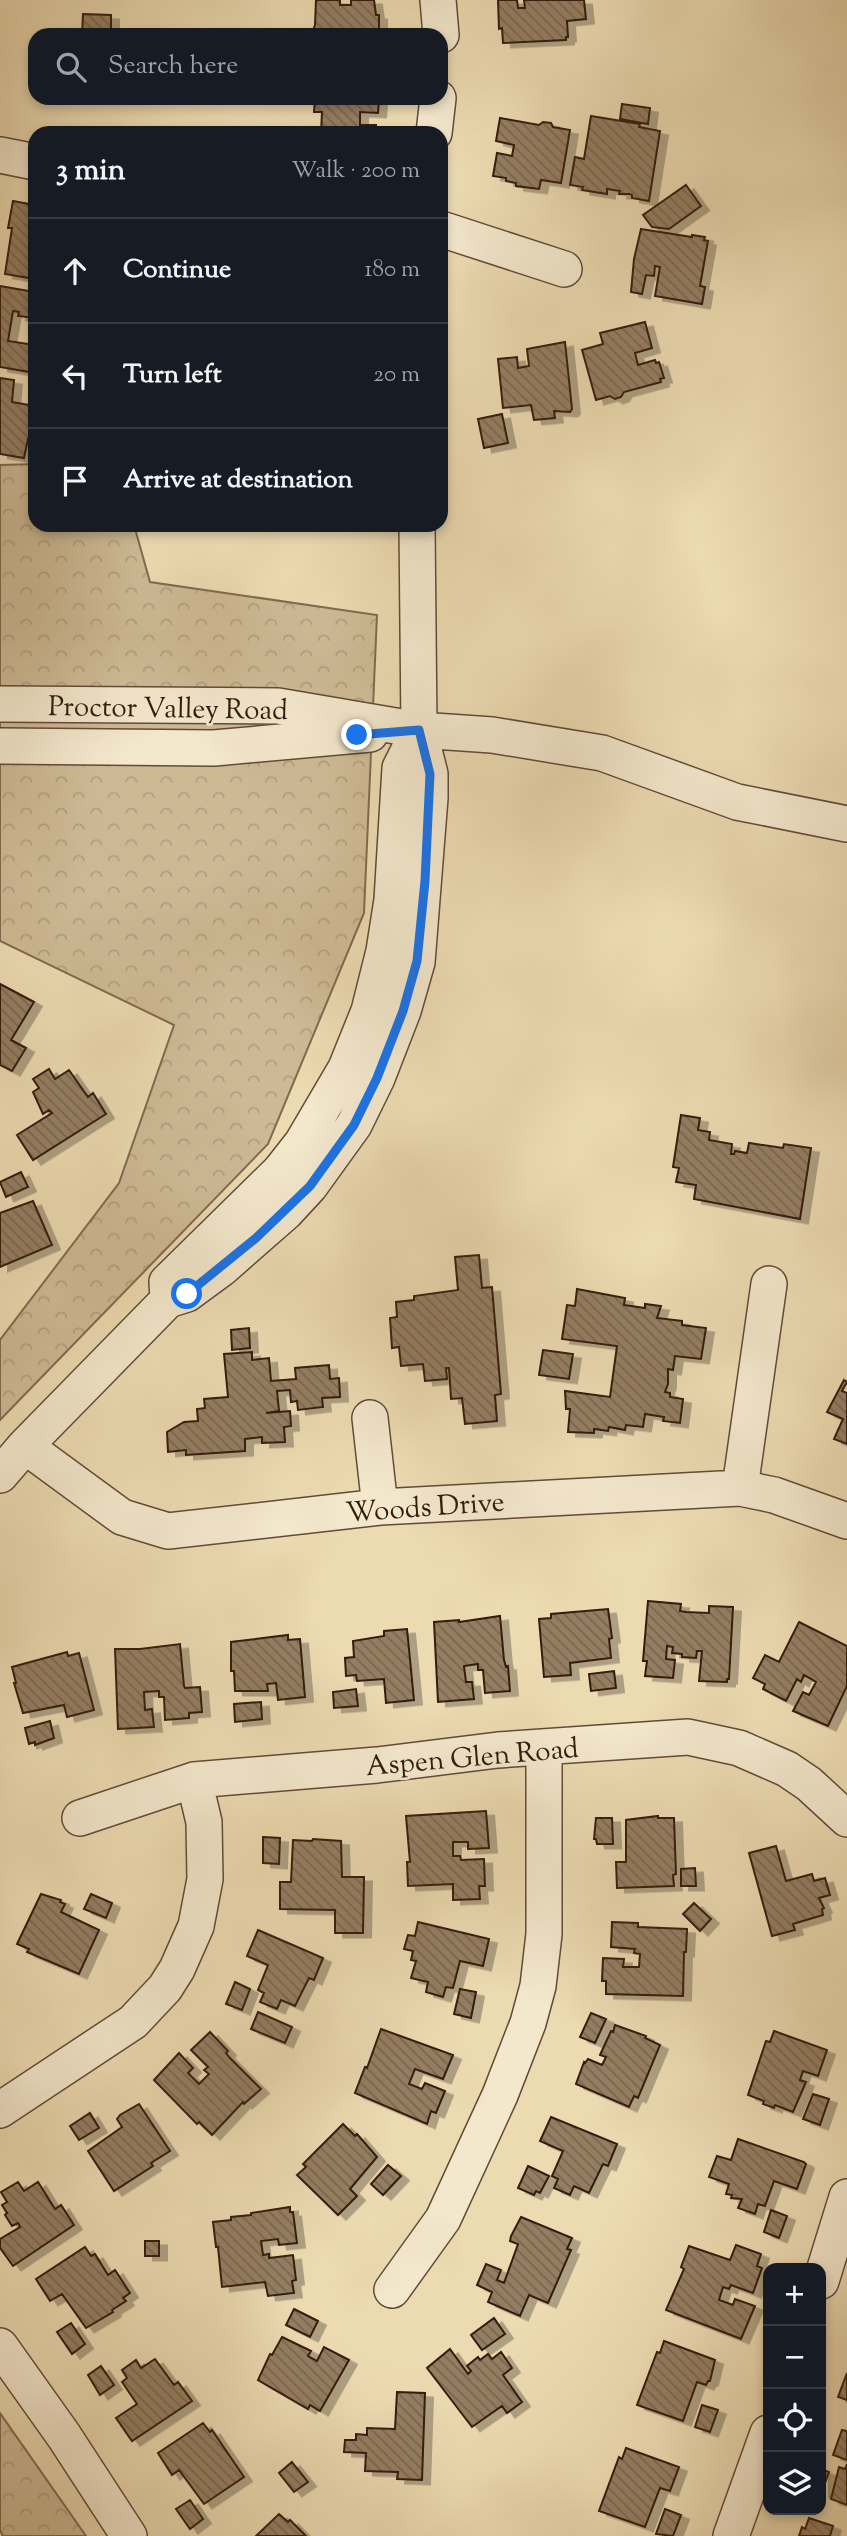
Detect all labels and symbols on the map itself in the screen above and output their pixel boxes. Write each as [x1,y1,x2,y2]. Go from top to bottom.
street label: Proctor Valley Road [48,688,288,732]
route end [341,719,372,750]
route start [171,1278,202,1309]
street label: Woods Drive [344,1483,506,1534]
street label: Aspen Glen Road [364,1730,581,1788]

